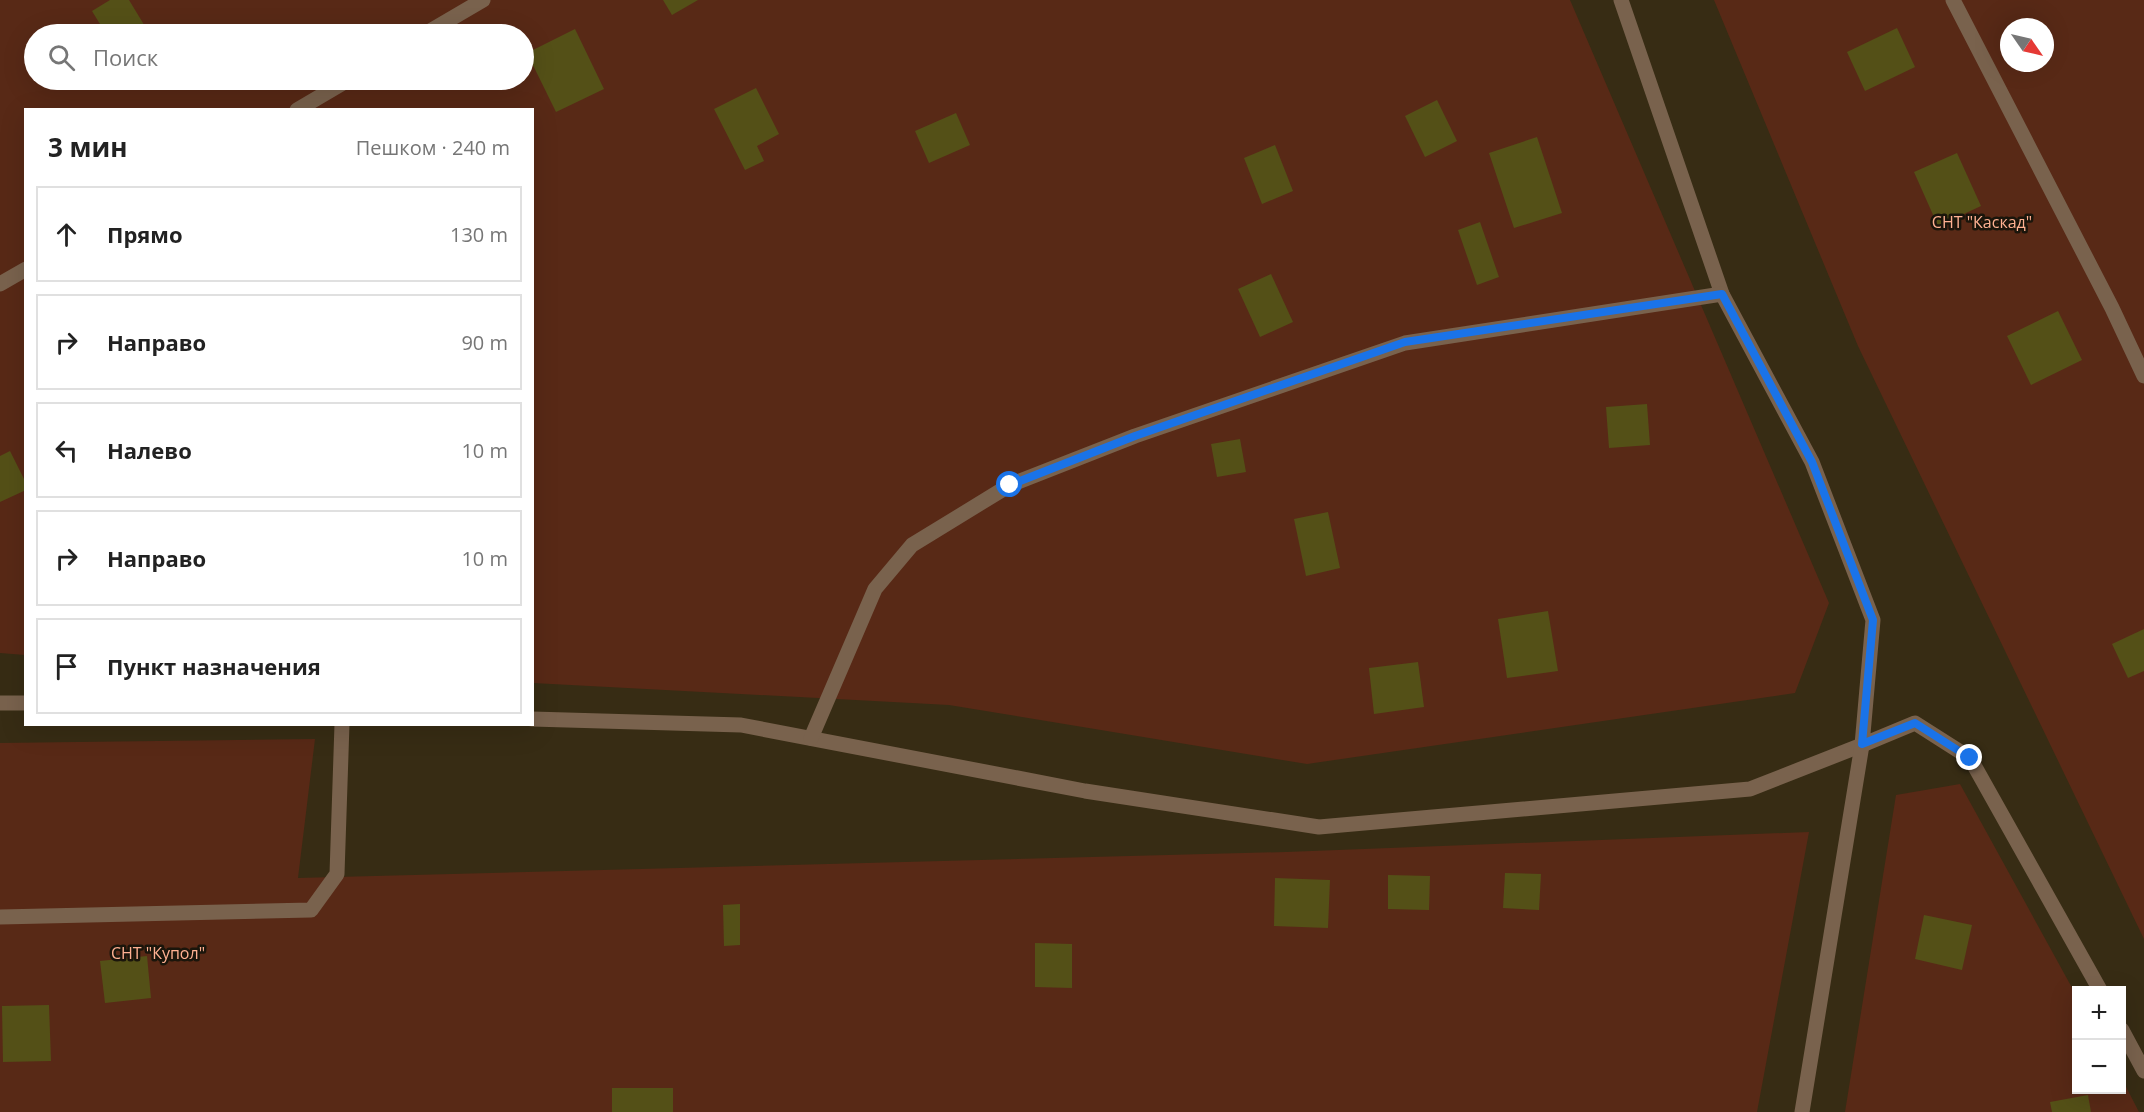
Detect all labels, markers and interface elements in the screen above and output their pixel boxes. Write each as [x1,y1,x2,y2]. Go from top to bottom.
north arrow [2000,18,2054,72]
search box [24,24,534,90]
icon: search [45,41,78,74]
text: Поиск [93,42,158,72]
text: 3 мин [48,129,128,165]
text: Пешком · 240 m [356,134,510,161]
park label: СНТ "Каскад" [1932,211,2032,233]
icon: ahead [50,218,83,251]
text: Прямо [107,219,183,249]
text: 130 m [450,221,508,248]
icon: right [50,326,83,359]
text: Направо [107,327,206,357]
text: 90 m [461,329,508,356]
icon: left [50,434,83,467]
text: Налево [107,435,192,465]
text: 10 m [461,437,508,464]
route start [996,471,1022,497]
icon: right [50,542,83,575]
text: Направо [107,543,206,573]
text: 10 m [461,545,508,572]
icon: arrive [50,650,83,683]
text: Пункт назначения [107,651,321,681]
route end [1956,744,1982,770]
park label: СНТ "Купол" [111,942,205,964]
map controls [2072,986,2126,1094]
button: + [2072,986,2126,1040]
button: − [2072,1040,2126,1094]

